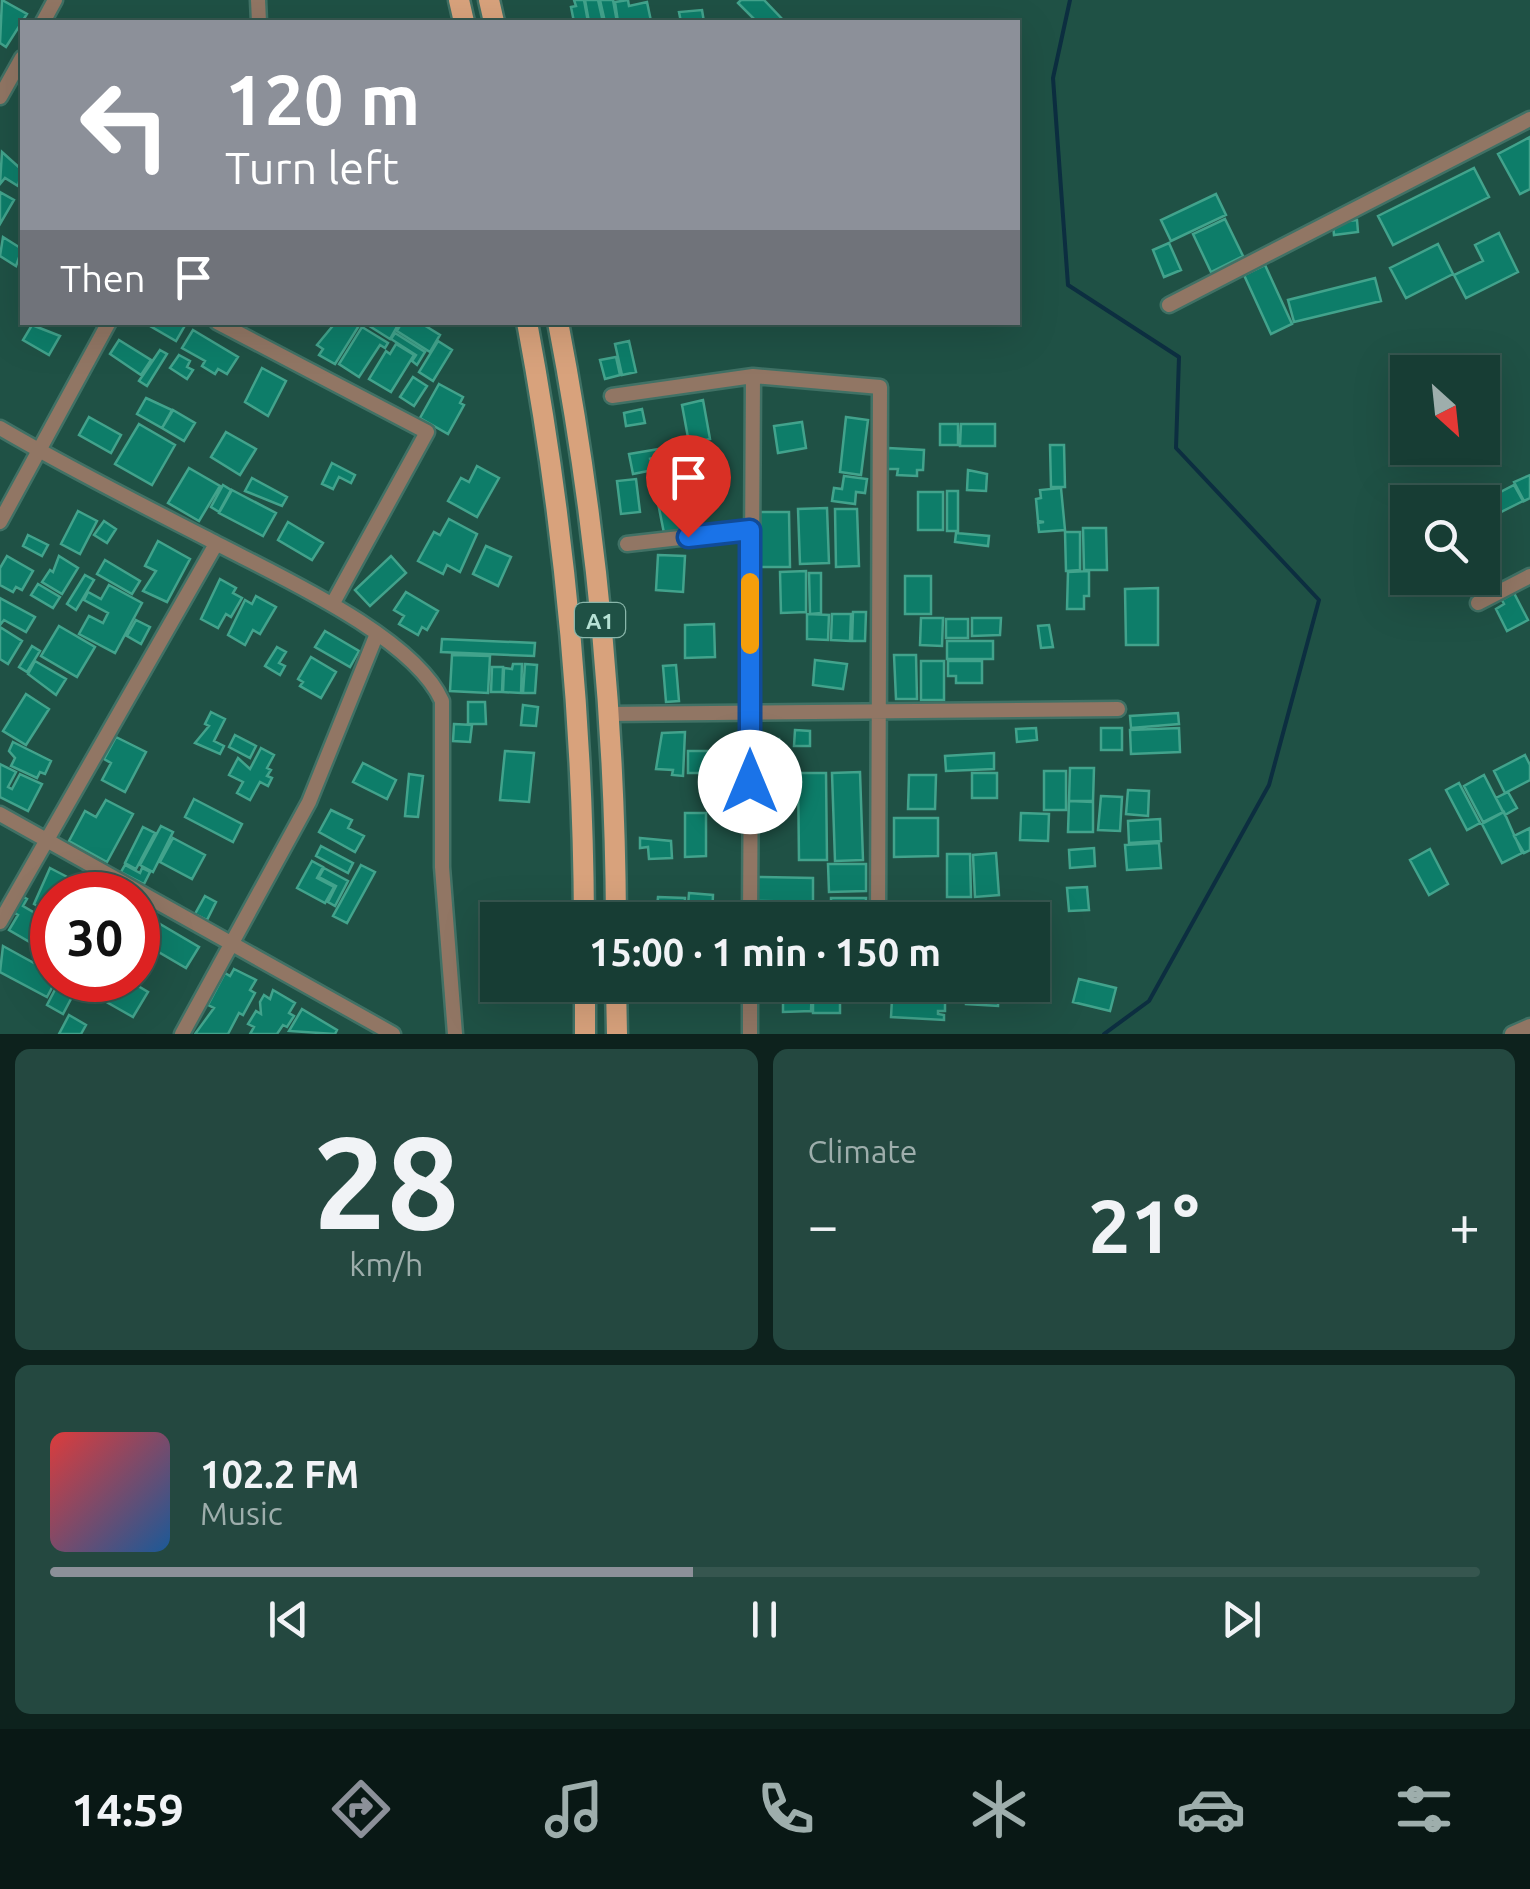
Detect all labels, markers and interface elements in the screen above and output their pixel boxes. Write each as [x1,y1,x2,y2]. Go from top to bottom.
icon: left [60,60,190,190]
text: 120 m [225,60,420,138]
text: Turn left [225,142,399,193]
icon: arrive [166,250,221,305]
text: Then [60,257,146,299]
north arrow [1390,355,1500,465]
map controls [1390,355,1500,595]
pin [646,435,731,538]
icon: arrive [661,450,716,505]
button: search [1390,485,1500,595]
road number: A1 [575,603,625,637]
position arrow [698,730,802,834]
speed limit sign: 30 [30,872,160,1002]
text: 15:00 · 1 min · 150 m [589,931,941,973]
text: 28 [313,1108,460,1254]
text: Climate [808,1133,918,1169]
text: 21° [1088,1183,1199,1267]
text: − [808,1194,839,1255]
text: + [1449,1194,1480,1255]
text: km/h [349,1246,423,1282]
text: 102.2 FM [200,1453,359,1495]
text: Music [200,1495,283,1531]
icon: previous [261,1592,316,1647]
icon: pause [737,1592,792,1647]
icon: next [1214,1592,1269,1647]
icon: directions [326,1774,396,1844]
icon: music [539,1774,609,1844]
icon: phone [751,1774,821,1844]
icon: climate [964,1774,1034,1844]
icon: car [1176,1774,1246,1844]
icon: filters [1389,1774,1459,1844]
text: 14:59 [71,1784,184,1835]

